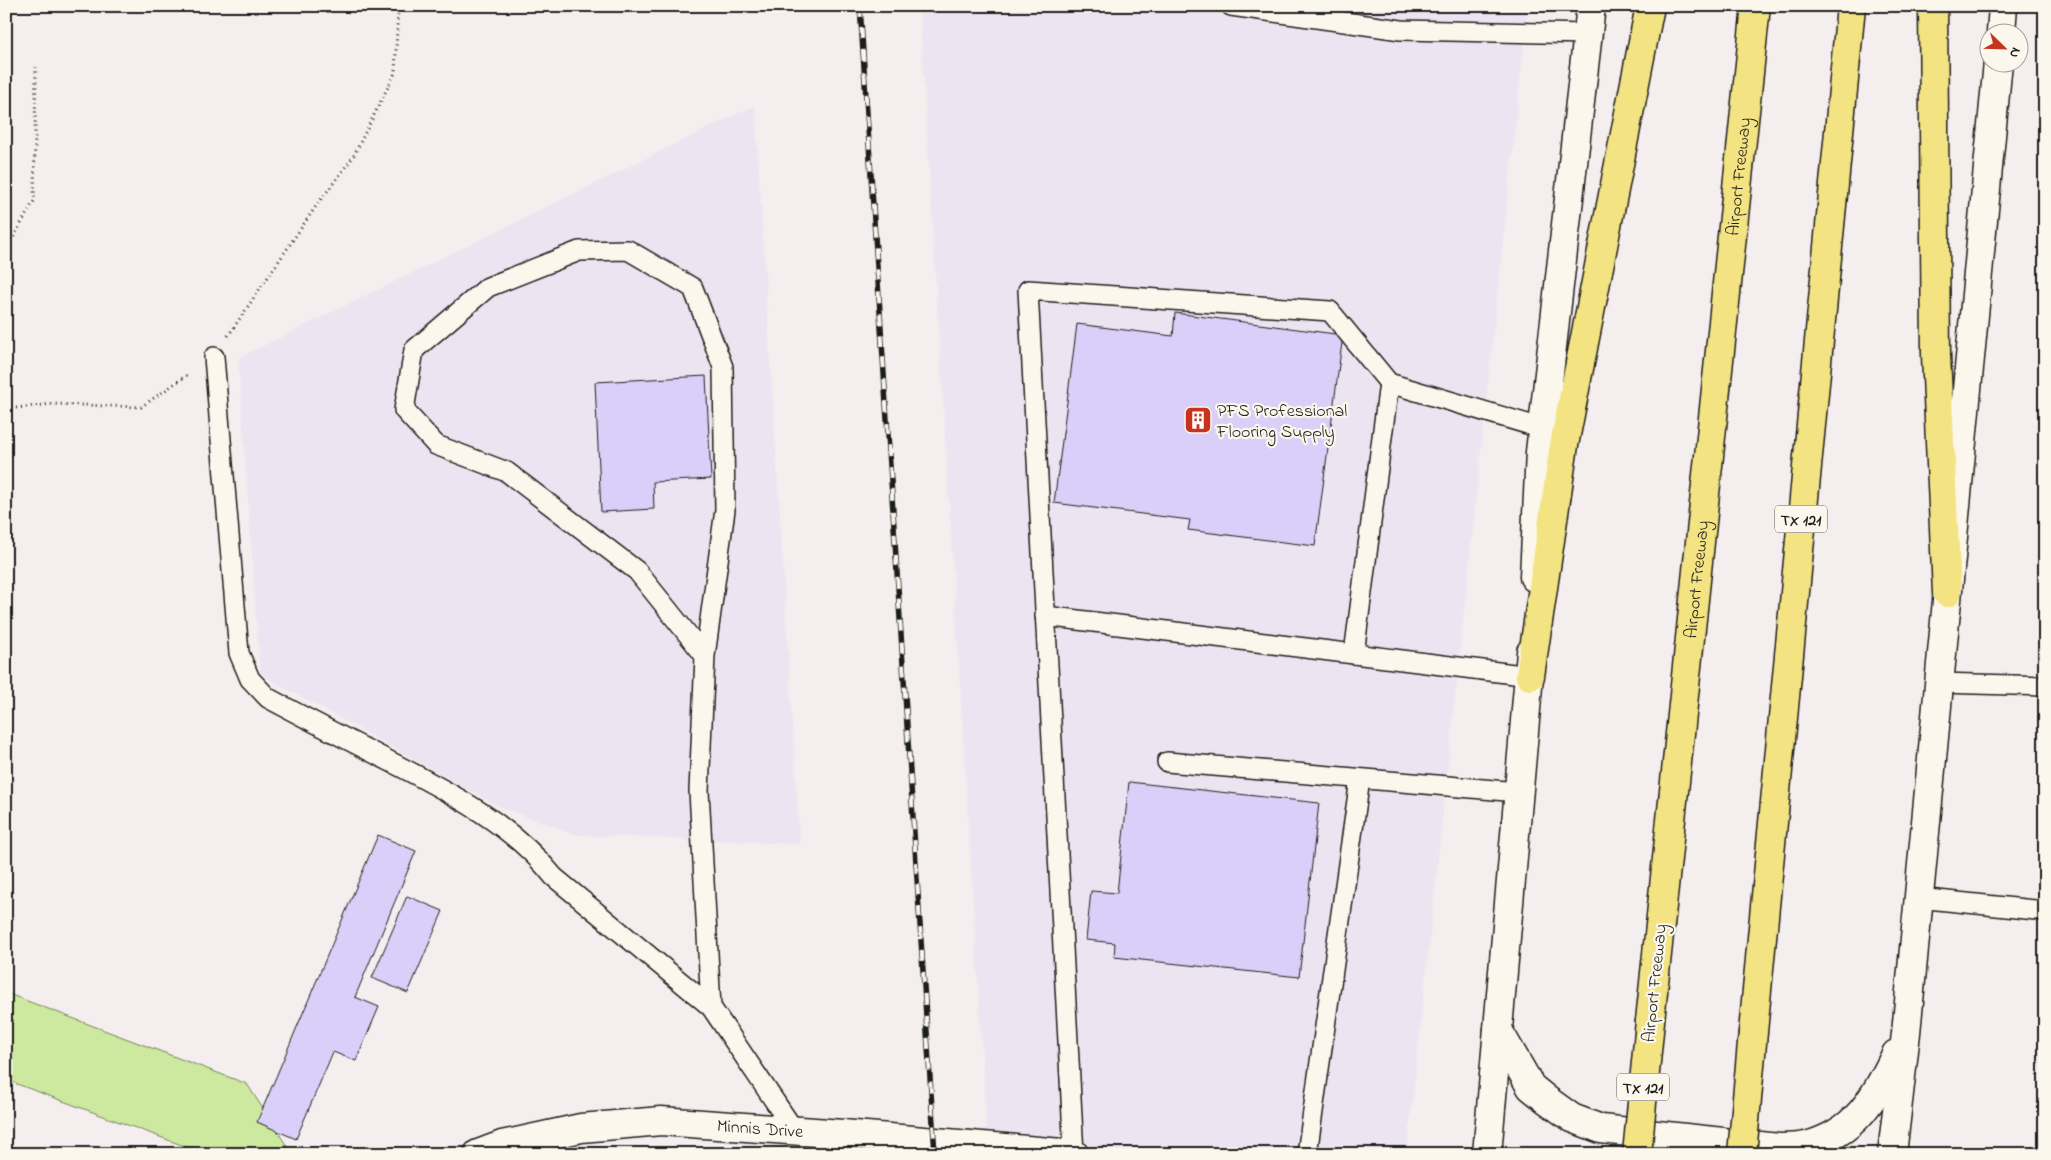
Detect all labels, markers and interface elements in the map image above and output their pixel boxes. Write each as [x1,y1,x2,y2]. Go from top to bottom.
north arrow [1978,22,2028,72]
text: N [2003,44,2026,61]
street label: Airport Freeway [1721,116,1759,237]
place label: PFS Professional Flooring Supply [1216,399,1347,447]
building icon: PFS Professional Flooring Supply [1183,405,1213,435]
road number: TX 121 [1775,506,1827,532]
street label: Airport Freeway [1679,519,1717,640]
street label: Airport Freeway [1637,923,1675,1044]
road number: TX 121 [1617,1074,1669,1100]
street label: Minnis Drive [716,1114,805,1146]

